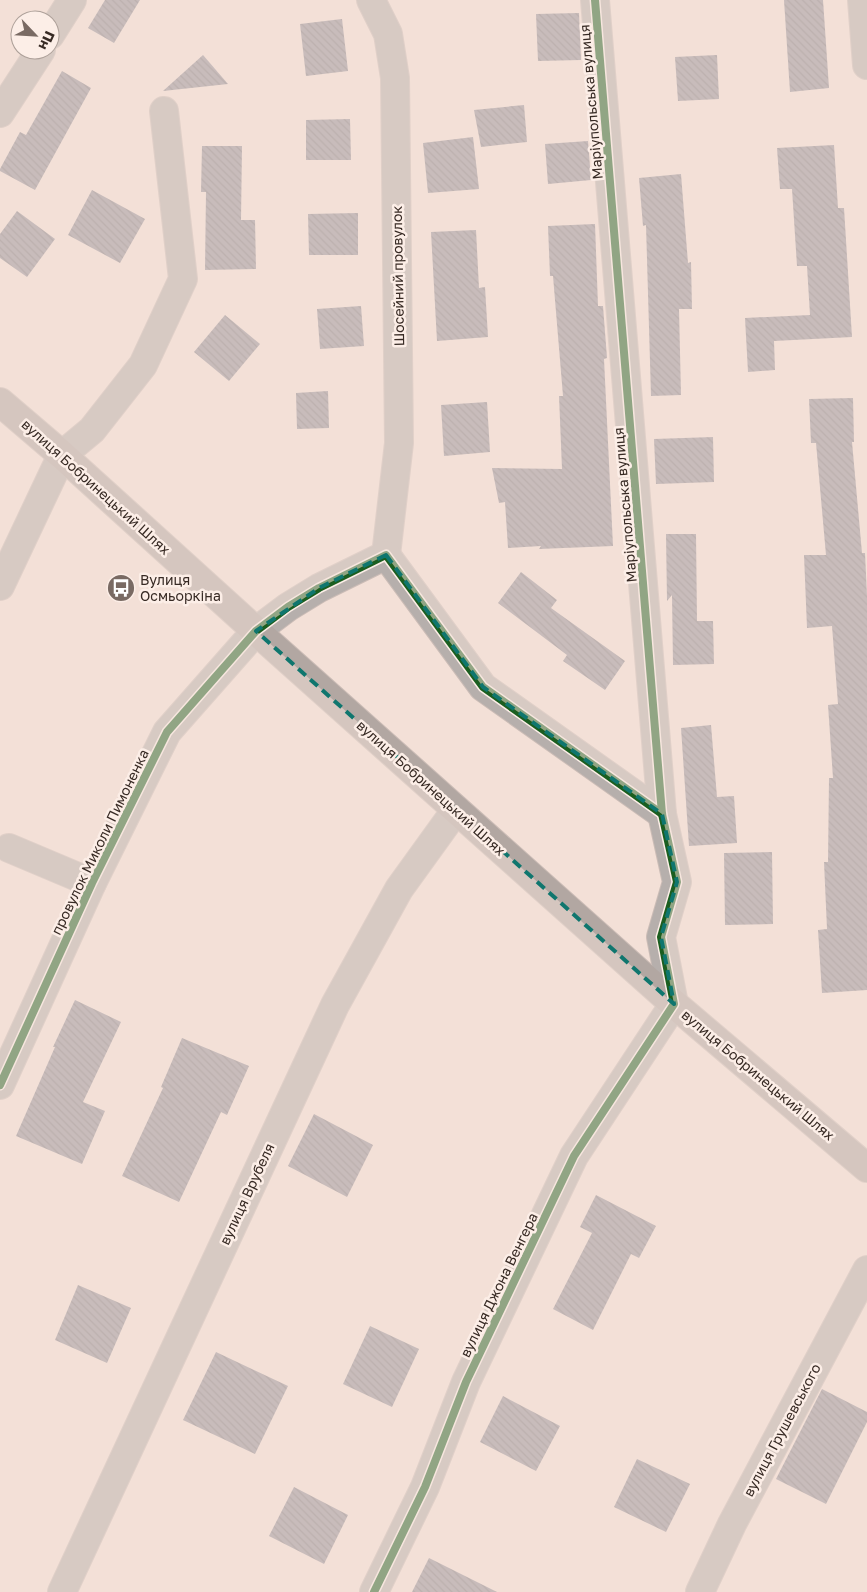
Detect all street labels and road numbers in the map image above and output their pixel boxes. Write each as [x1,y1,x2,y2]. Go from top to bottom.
street label: Маріупольська вулиця [575,24,606,180]
street label: Шосейний провулок [388,206,407,346]
street label: вулиця Бобринецький Шлях [18,415,174,558]
street label: Маріупольська вулиця [609,427,640,583]
street label: вулиця Бобринецький Шлях [353,716,509,859]
street label: провулок Миколи Пимоненка [47,746,152,937]
street label: вулиця Бобринецький Шлях [678,1006,838,1144]
street label: вулиця Врубеля [216,1140,278,1247]
street label: вулиця Джона Венгера [456,1210,541,1360]
street label: вулиця Грушевського [739,1360,824,1499]

